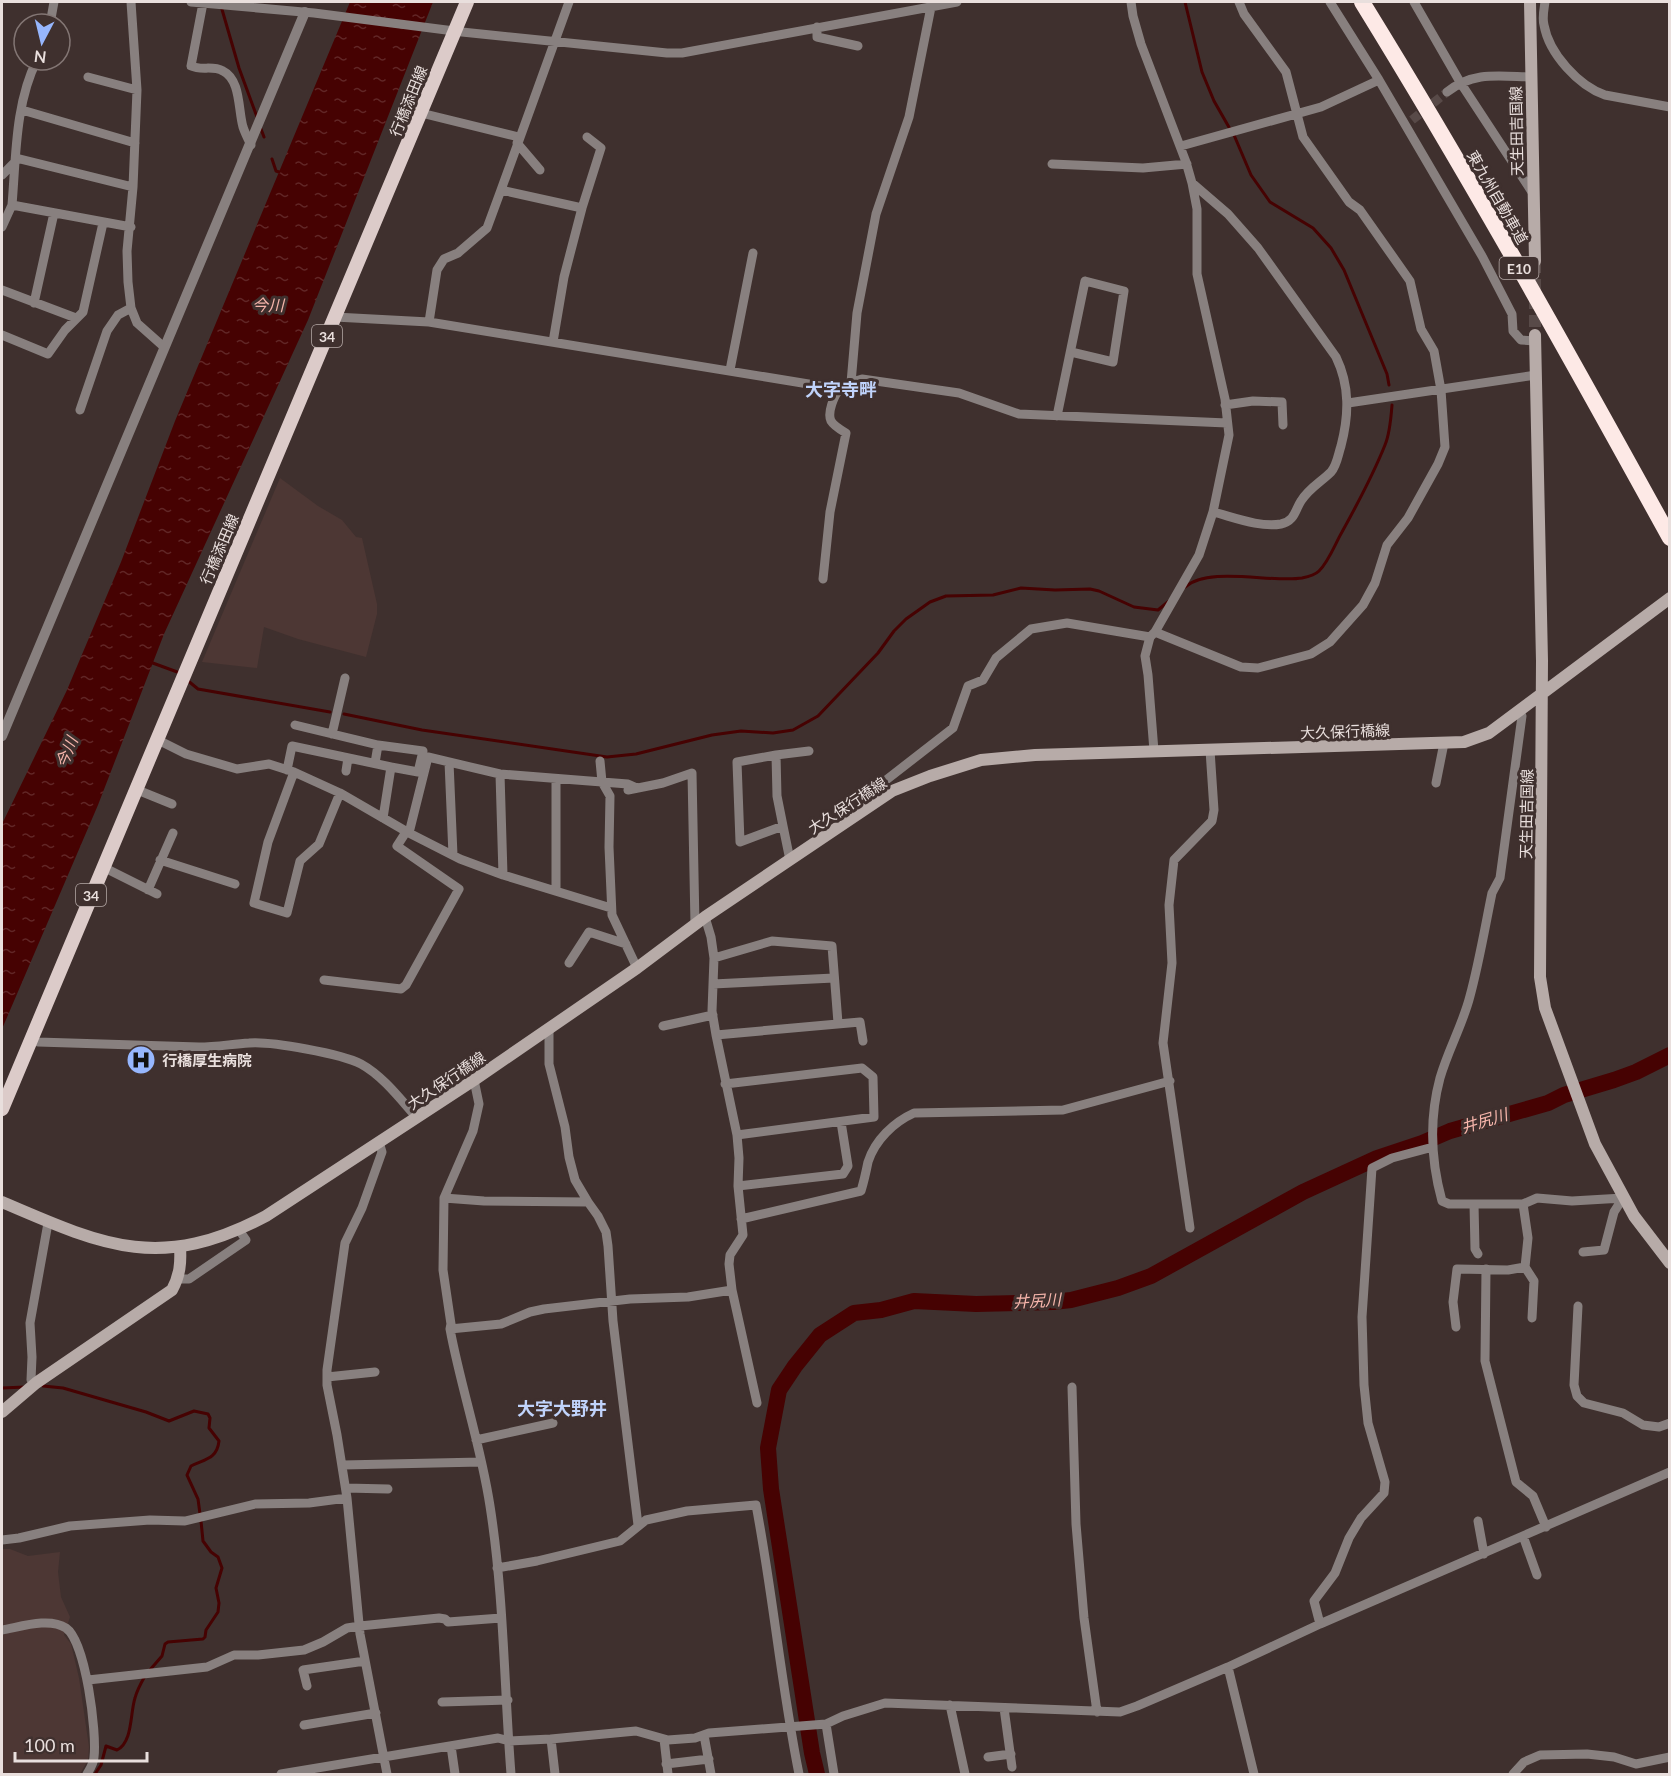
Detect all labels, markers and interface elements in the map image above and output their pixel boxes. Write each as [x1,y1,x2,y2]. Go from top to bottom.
north arrow [12,12,72,72]
text: N [33,47,47,68]
street label: 行橋添田線 [386,63,430,139]
street label: 天生田吉国線 [1506,86,1526,176]
street label: 東九州自動車道 [1464,147,1532,247]
road number: E10 [1500,257,1538,279]
water label: 今川 [252,295,286,314]
road number: 34 [312,325,342,347]
district label: 大字寺畔 [805,378,877,400]
street label: 行橋添田線 [196,511,242,587]
street label: 大久保行橋線 [1300,720,1390,742]
water label: 今川 [51,732,82,770]
street label: 天生田吉国線 [1516,769,1536,859]
street label: 大久保行橋線 [804,773,890,837]
road number: 34 [76,884,106,906]
hospital icon: 行橋厚生病院 [125,1044,157,1076]
street label: 大久保行橋線 [404,1047,488,1113]
place label: 行橋厚生病院 [162,1051,252,1069]
water label: 井尻川 [1458,1103,1512,1136]
water label: 井尻川 [1013,1289,1063,1311]
district label: 大字大野井 [517,1397,607,1419]
scale bar [15,1725,147,1763]
text: 100 m [24,1734,75,1756]

